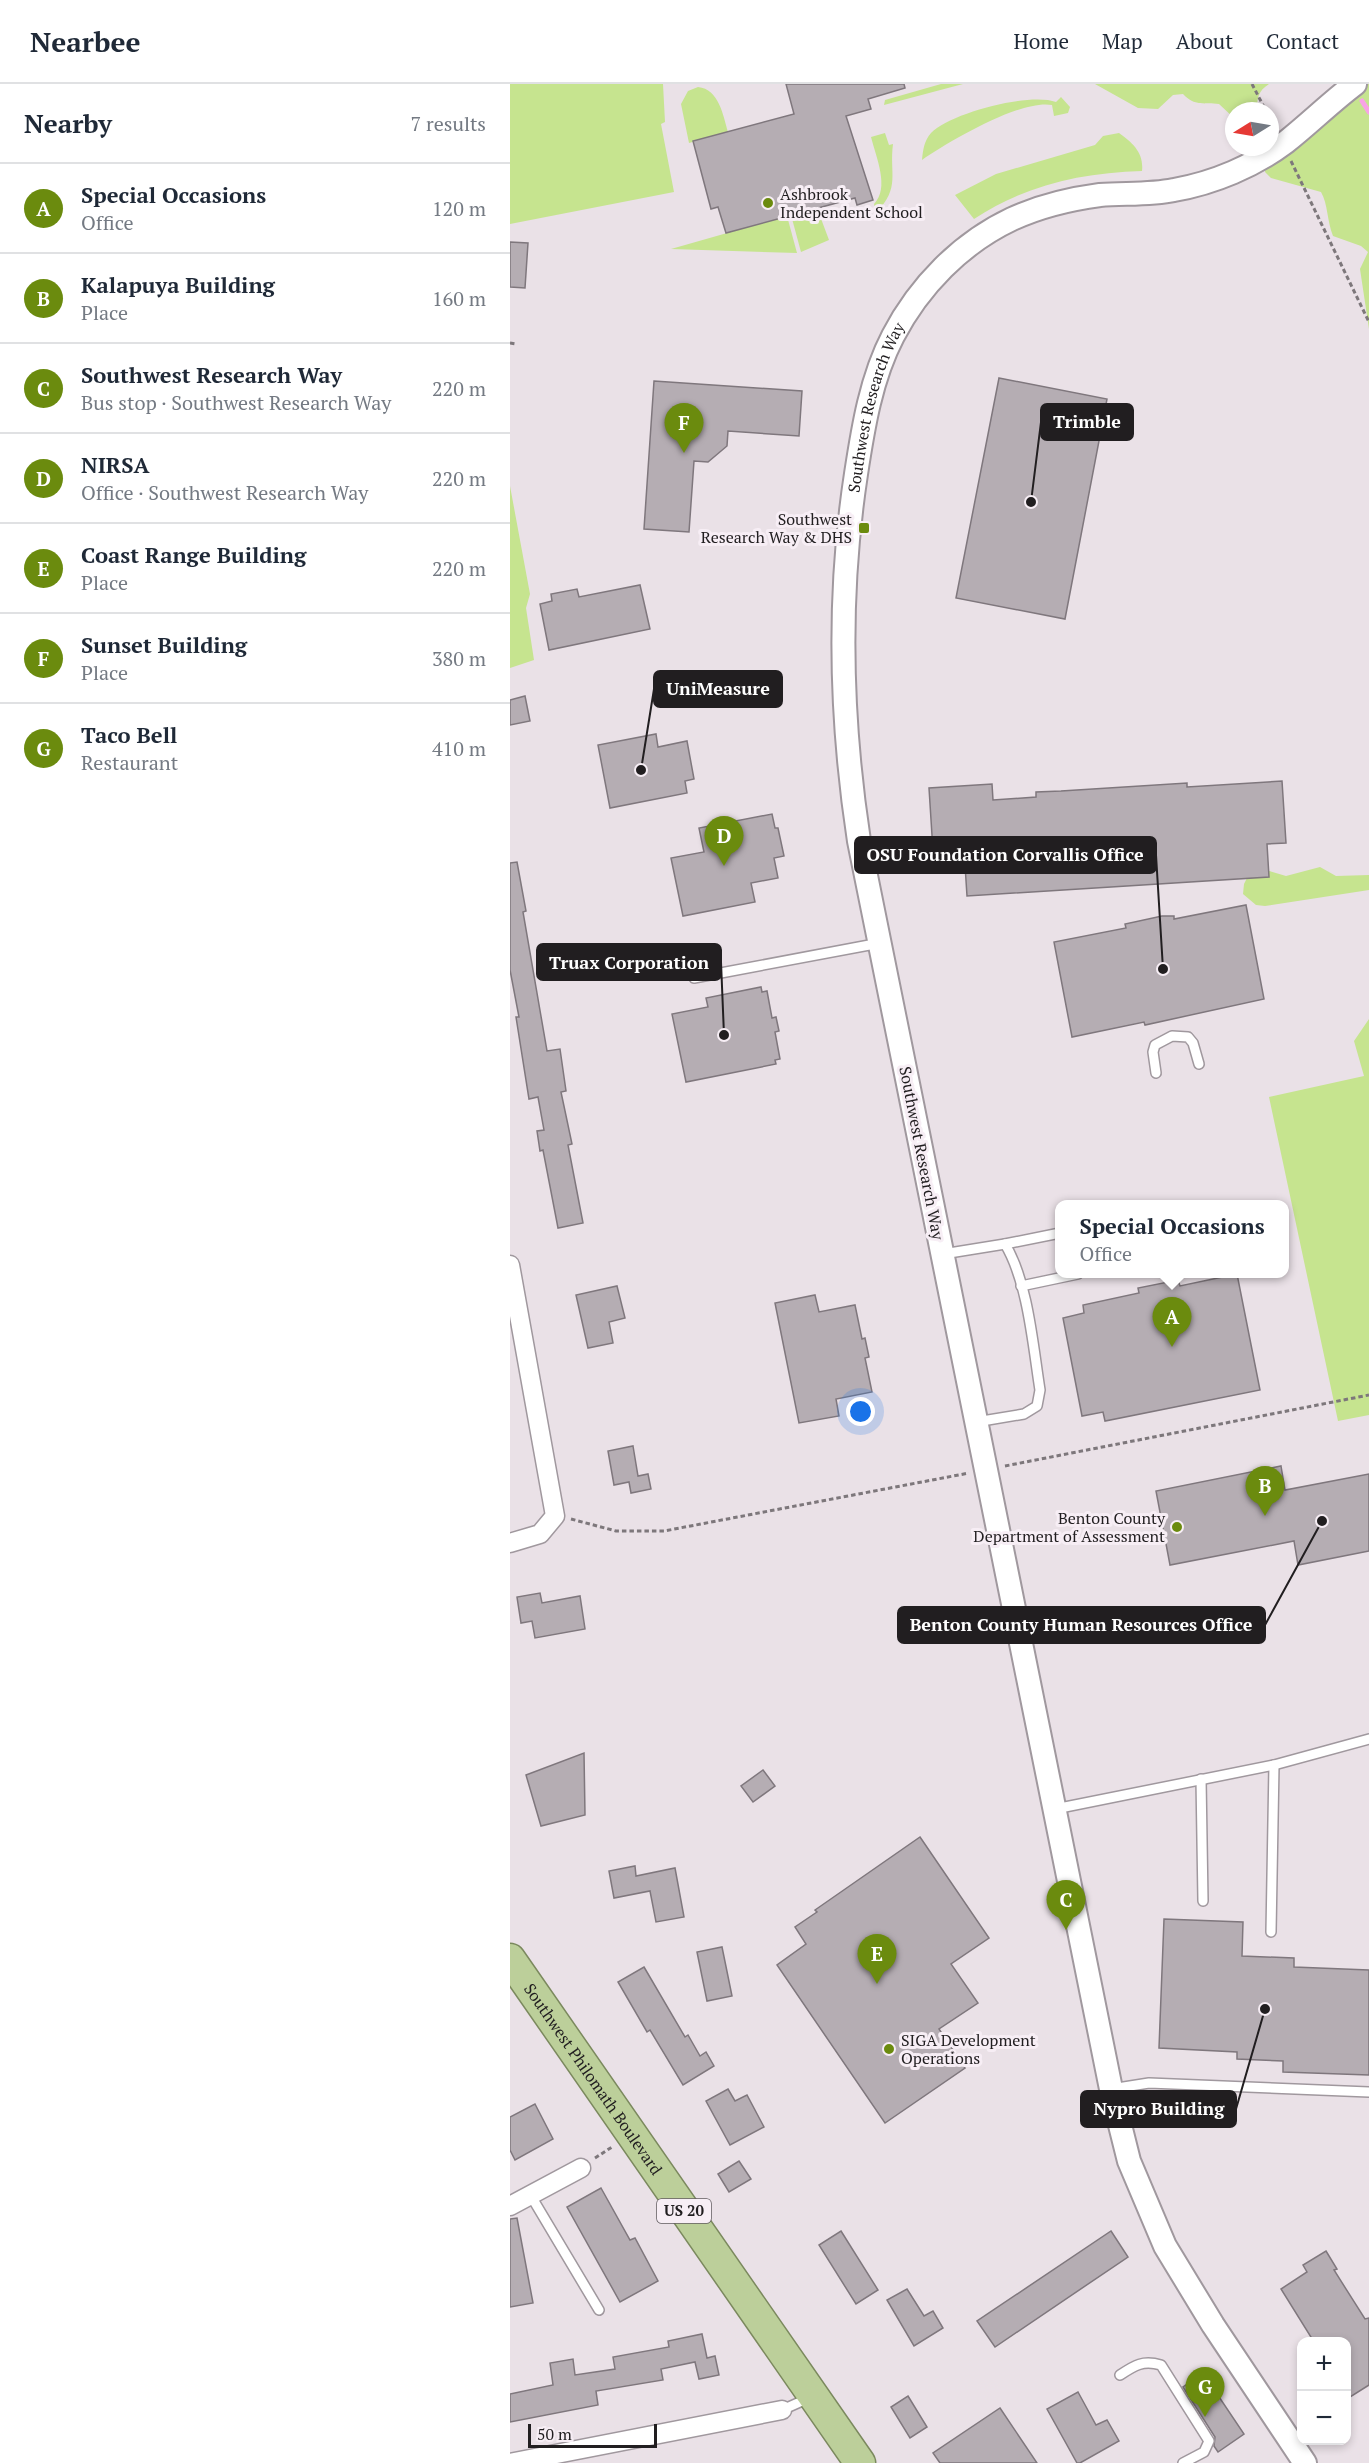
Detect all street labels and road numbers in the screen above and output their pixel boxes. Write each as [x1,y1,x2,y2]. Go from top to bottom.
street label: Southwest Research Way [842,317,910,494]
street label: Southwest Research Way [894,1064,950,1242]
street label: Southwest Philomath Boulevard [519,1979,668,2179]
road number: US 20 [657,2199,711,2223]

